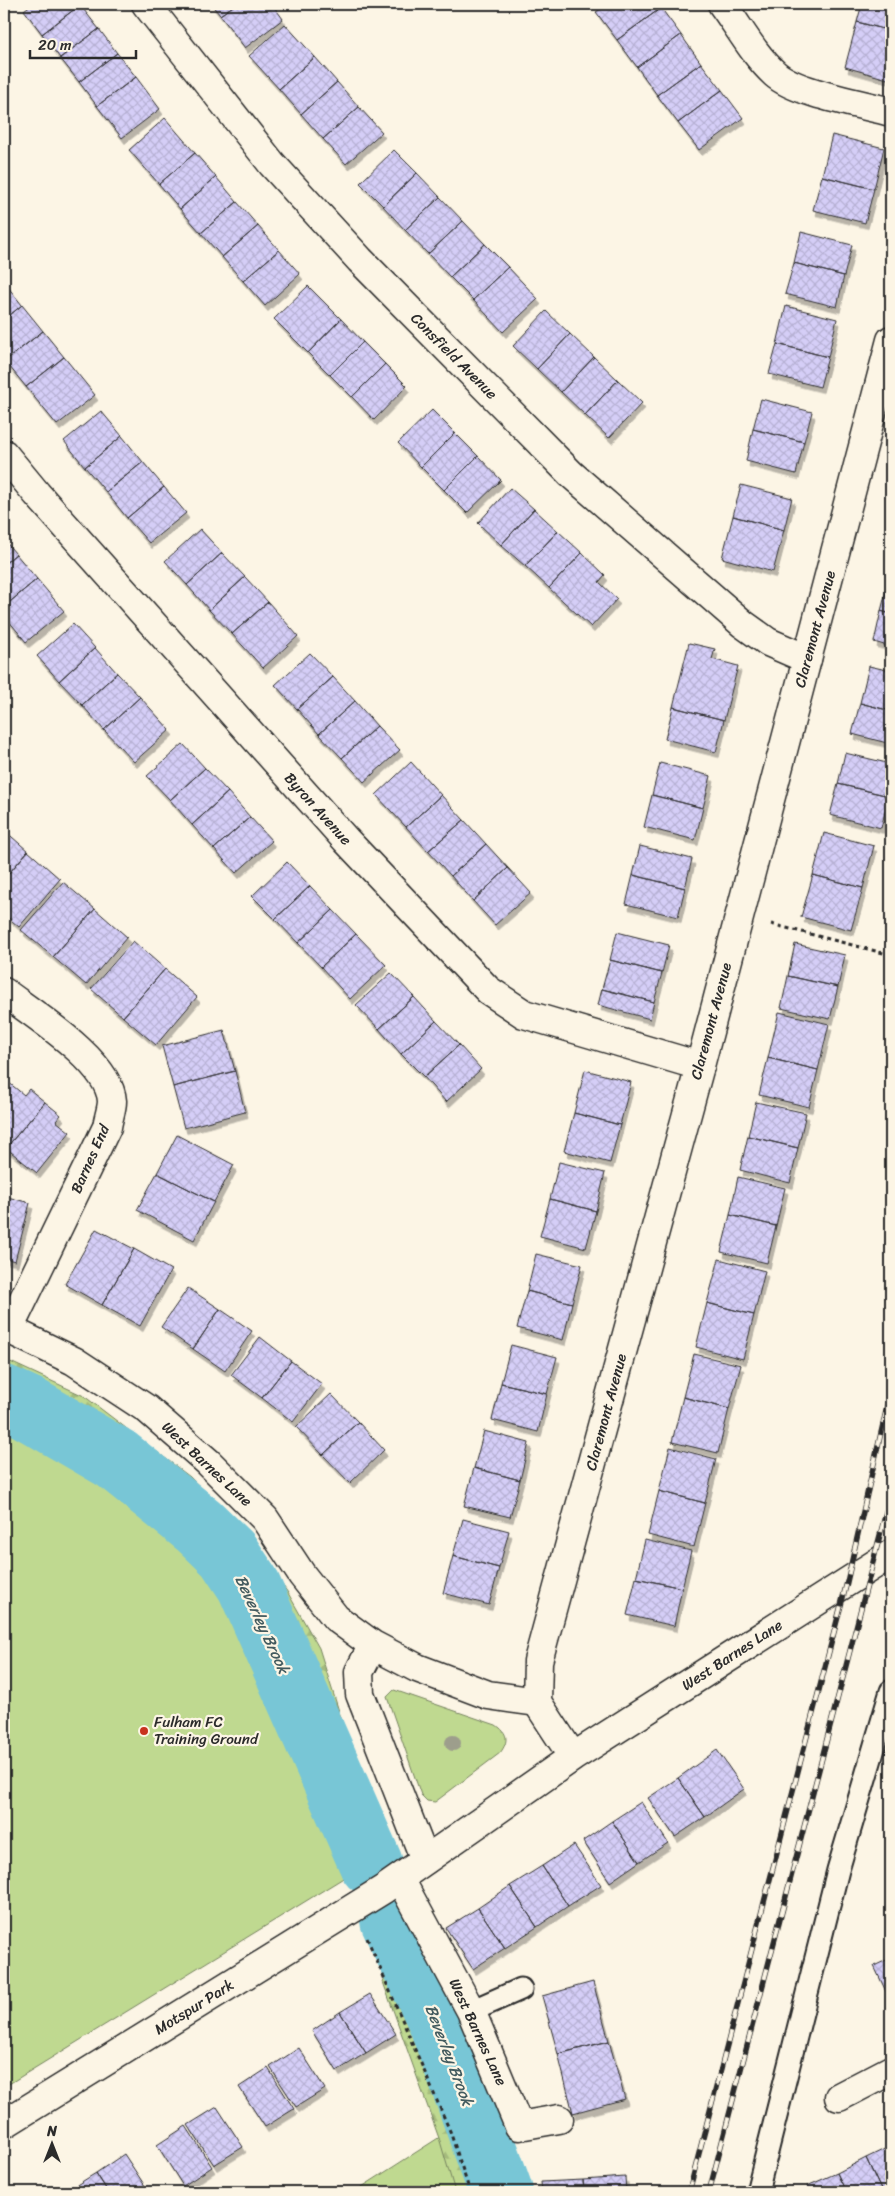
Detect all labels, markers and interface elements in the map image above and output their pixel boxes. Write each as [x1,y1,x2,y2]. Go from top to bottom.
scale bar [30,28,136,60]
text: 20 m [38,32,72,58]
street label: Consfield Avenue [404,306,504,406]
street label: Claremont Avenue [787,567,843,691]
street label: Byron Avenue [278,766,358,852]
street label: Claremont Avenue [683,959,739,1083]
street label: Barnes End [63,1119,117,1198]
street label: Claremont Avenue [578,1350,634,1474]
street label: West Barnes Lane [156,1415,259,1513]
water label: Beverley Brook [227,1570,299,1680]
street label: West Barnes Lane [676,1612,788,1698]
place label: Fulham FC Training Ground [154,1709,259,1752]
marker: Fulham FC Training Ground [138,1725,150,1737]
street label: Motspur Park [149,1972,239,2042]
street label: West Barnes Lane [442,1974,514,2090]
water label: Beverley Brook [417,2000,483,2112]
north arrow [28,2118,78,2168]
text: N [46,2119,57,2144]

